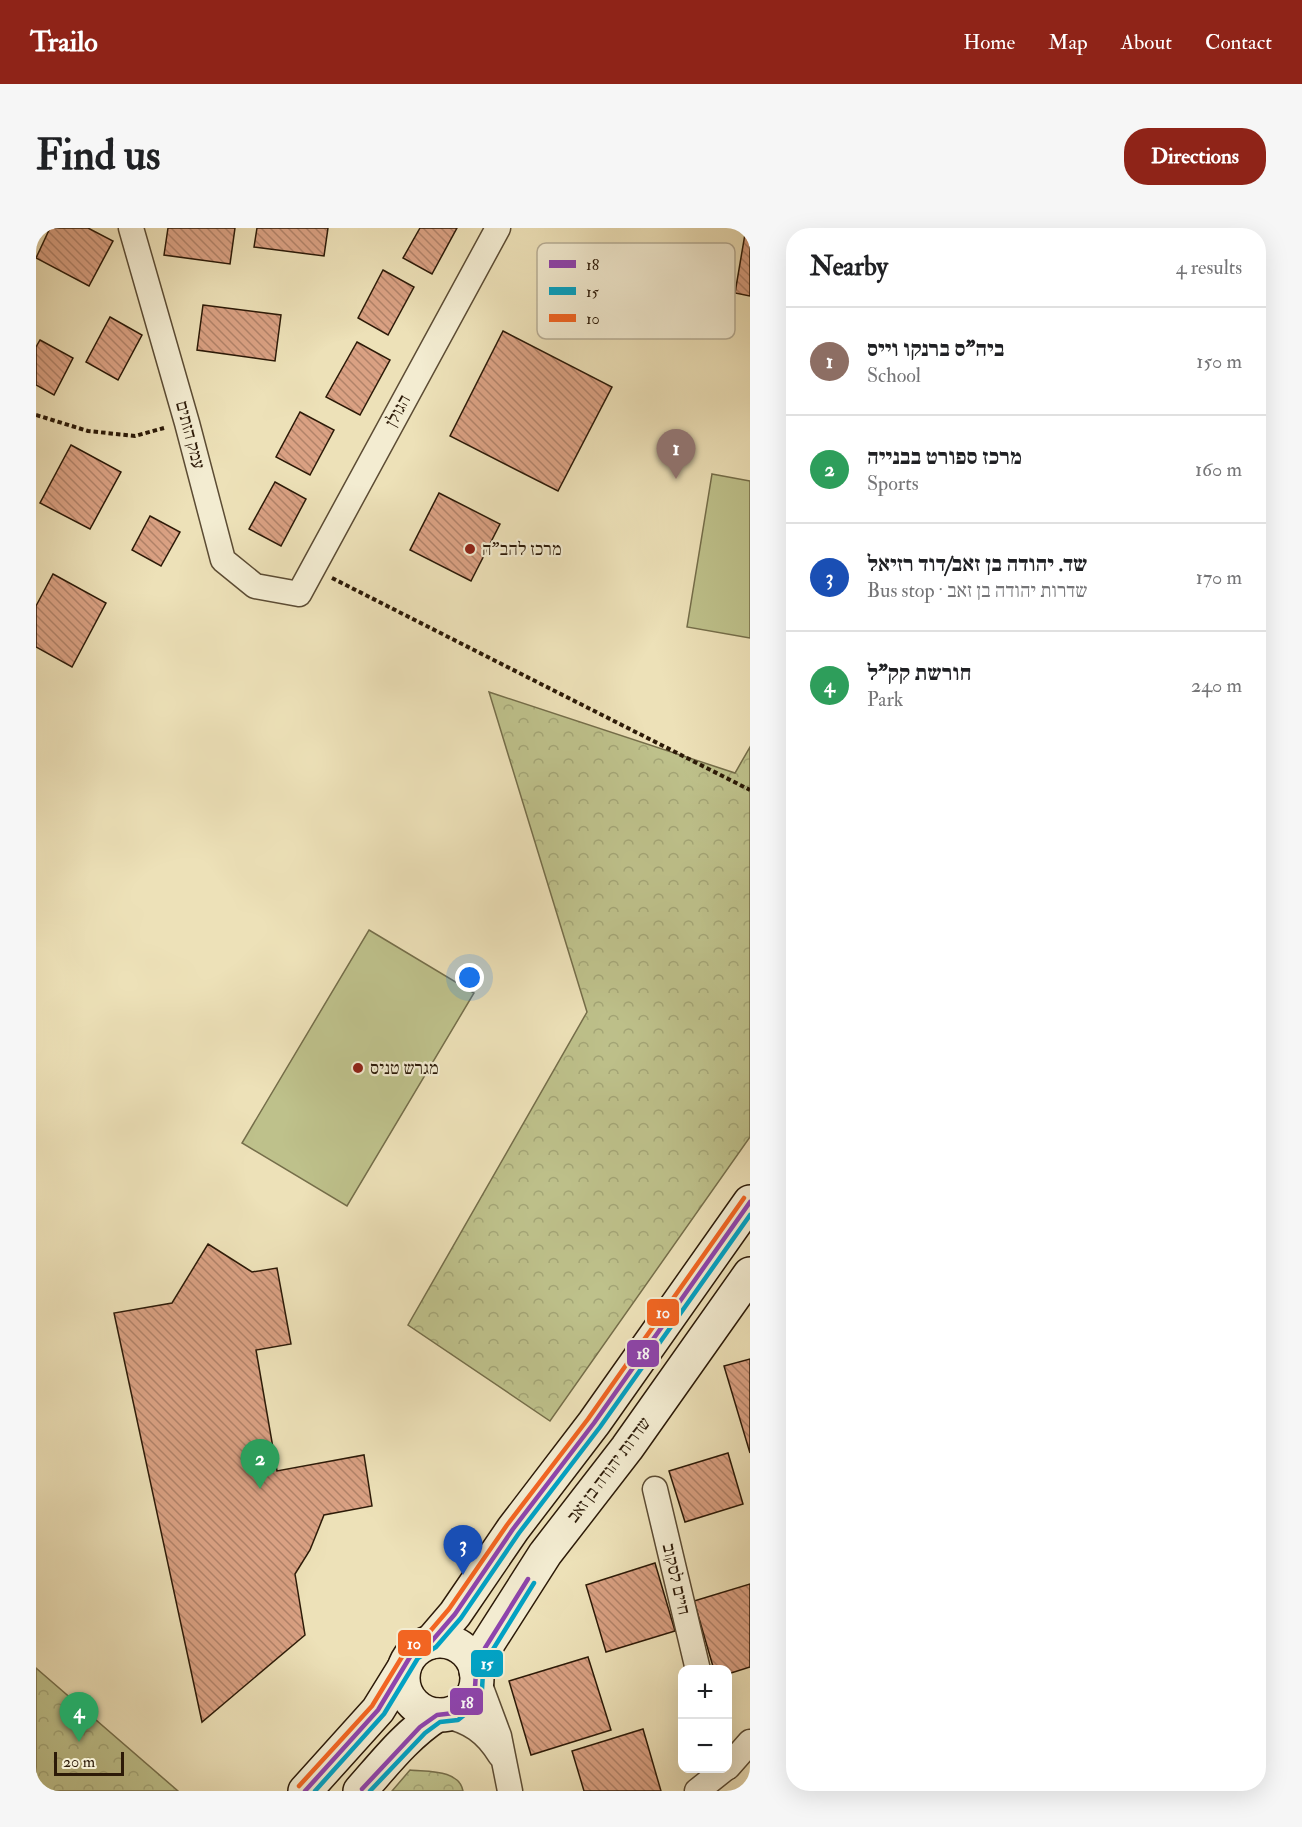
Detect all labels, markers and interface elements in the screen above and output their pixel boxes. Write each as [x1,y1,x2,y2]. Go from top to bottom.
text: Trailo [30,25,98,60]
text: Home [963,29,1015,56]
text: Map [1048,29,1088,56]
text: About [1121,29,1172,56]
text: Contact [1205,29,1272,56]
button: Directions [1124,128,1266,185]
text: Find us [36,130,160,182]
legend [537,243,735,339]
text: Nearby [810,251,888,283]
text: 18 [586,255,600,275]
text: 4 results [1176,255,1242,280]
text: 15 [586,282,599,302]
text: 10 [586,309,600,329]
text: ביה"ס ברנקו וייס [867,335,1004,363]
text: 1 [826,349,833,374]
text: 150 m [1196,349,1242,374]
text: School [867,363,921,388]
street label: הגולן [380,391,416,431]
street label: עמק הזתים [170,398,210,472]
pin: 1 [656,430,696,479]
text: מרכז ספורט בבנייה [867,443,1022,471]
text: 2 [824,457,835,482]
text: 160 m [1195,457,1242,482]
text: Sports [867,471,919,496]
place label: מרכז להב"ה [482,538,562,561]
marker: מרכז להב"ה [463,542,477,556]
text: שד. יהודה בן זאב/דוד רזיאל [867,550,1087,578]
text: 3 [826,565,833,590]
text: 170 m [1196,565,1242,590]
text: Bus stop · שדרות יהודה בן זאב [867,578,1088,603]
text: חורשת קק"ל [867,659,971,687]
text: 4 [824,673,835,698]
text: 240 m [1191,673,1242,698]
text: Park [867,687,903,712]
your location [455,963,484,992]
place label: מגרש טניס [370,1057,439,1080]
marker: מגרש טניס [351,1061,365,1075]
line badge: 10 [646,1298,680,1327]
text: 10 [656,1303,670,1323]
line badge: 18 [626,1339,660,1368]
text: 18 [636,1344,650,1364]
street label: שדרות יהודה בן זאב [562,1413,656,1527]
pin: 2 [240,1440,280,1489]
pin: 3 [444,1526,482,1575]
street label: חיים לסקוב [657,1541,695,1617]
line badge: 10 [397,1629,432,1657]
text: 10 [407,1634,421,1654]
line badge: 15 [470,1649,504,1678]
text: 15 [481,1654,494,1674]
map controls [678,1665,732,1773]
button: + [678,1665,732,1719]
line badge: 18 [449,1687,484,1716]
pin: 4 [60,1692,99,1742]
text: 18 [460,1693,474,1713]
button: − [678,1719,732,1773]
scale bar [54,1749,124,1776]
text: 20 m [63,1752,95,1772]

